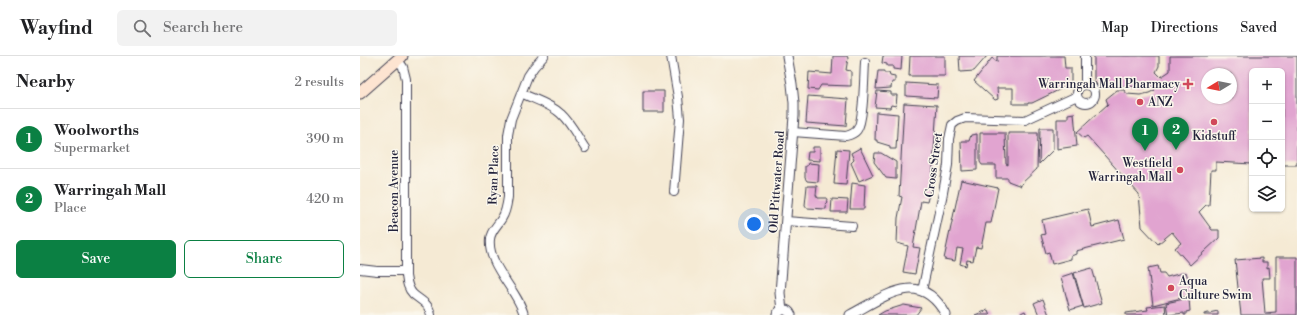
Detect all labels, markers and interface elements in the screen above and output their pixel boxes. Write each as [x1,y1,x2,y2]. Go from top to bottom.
search box [117,10,397,46]
text: Wayfind [20,16,93,40]
icon: search [131,17,153,39]
text: Search here [163,18,243,37]
text: Map [1101,19,1129,37]
text: Directions [1151,19,1218,37]
text: Saved [1240,19,1277,37]
north arrow [1201,68,1237,104]
map controls [1249,68,1285,212]
button: + [1249,68,1285,104]
text: Nearby [16,71,75,93]
text: 2 results [295,74,344,90]
place label: Warringah Mall Pharmacy [1037,77,1180,92]
marker: Warringah Mall Pharmacy [1183,79,1193,89]
place label: ANZ [1147,95,1173,110]
marker: ANZ [1135,97,1145,107]
button: − [1249,104,1285,140]
pin: 2 [1163,117,1189,150]
marker: Kidstuff [1209,117,1219,127]
pin: 1 [1132,118,1158,151]
text: Woolworths [54,121,139,140]
place label: Kidstuff [1192,129,1237,144]
street label: Old Pittwater Road [766,130,788,234]
text: 1 [26,131,32,147]
text: 390 m [306,131,344,147]
street label: Cross Street [922,131,946,199]
text: Supermarket [54,140,130,156]
button: locate [1249,140,1285,176]
street label: Ryan Place [485,145,503,205]
street label: Beacon Avenue [387,150,402,233]
place label: Westfield Warringah Mall [1087,156,1172,185]
marker: Westfield Warringah Mall [1175,165,1185,175]
button: layers [1249,176,1285,212]
text: Warringah Mall [54,181,166,200]
text: 2 [25,191,33,207]
text: 420 m [306,191,344,207]
text: Place [54,200,86,216]
your location [744,214,764,234]
button: Save [16,240,176,278]
button: Share [184,240,344,278]
place label: Aqua Culture Swim [1178,274,1252,303]
marker: Aqua Culture Swim [1166,283,1176,293]

